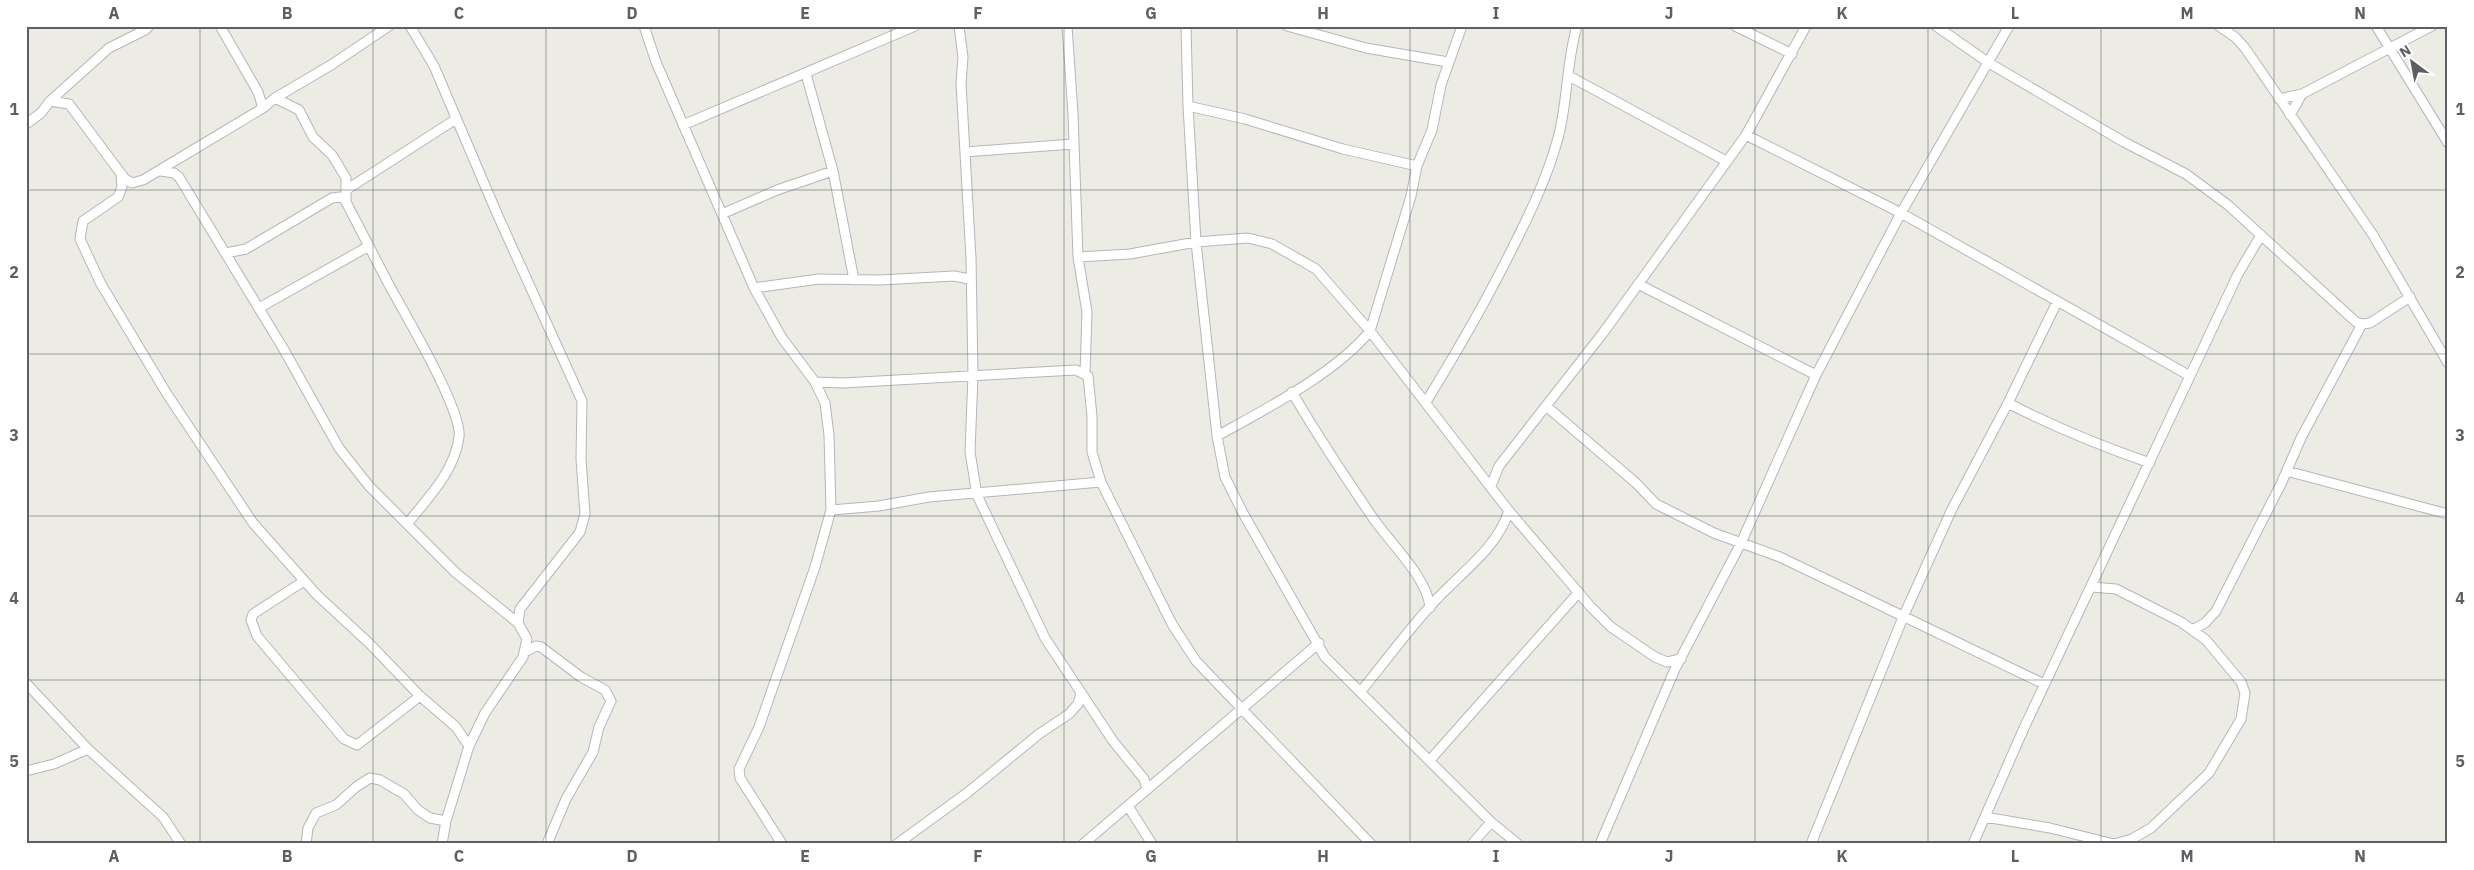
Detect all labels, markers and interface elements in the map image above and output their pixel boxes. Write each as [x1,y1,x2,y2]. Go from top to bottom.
text: A [109,3,120,23]
text: B [282,3,293,23]
text: C [454,3,464,23]
text: D [626,3,638,23]
text: E [800,3,810,23]
text: F [973,3,983,23]
text: G [1145,3,1157,23]
text: H [1317,3,1329,23]
text: I [1493,3,1500,23]
text: J [1665,3,1673,23]
text: K [1836,3,1848,23]
text: L [2011,3,2019,23]
text: M [2180,3,2194,23]
text: N [2354,3,2366,23]
north arrow [2386,38,2436,88]
text: N [2396,41,2414,61]
text: 1 [9,99,19,119]
text: 1 [2455,99,2465,119]
text: 2 [9,262,19,282]
text: 2 [2455,262,2465,282]
text: 3 [9,425,19,445]
text: 3 [2455,425,2465,445]
text: 4 [9,588,19,608]
text: 4 [2455,588,2465,608]
text: 5 [9,751,19,771]
text: 5 [2455,751,2465,771]
text: A [109,846,120,866]
text: B [282,846,293,866]
text: C [454,846,464,866]
text: D [626,846,638,866]
text: E [800,846,810,866]
text: F [973,846,983,866]
text: G [1145,846,1157,866]
text: H [1317,846,1329,866]
text: I [1493,846,1500,866]
text: J [1665,846,1673,866]
text: K [1836,846,1848,866]
text: L [2011,846,2019,866]
text: M [2180,846,2194,866]
text: N [2354,846,2366,866]

